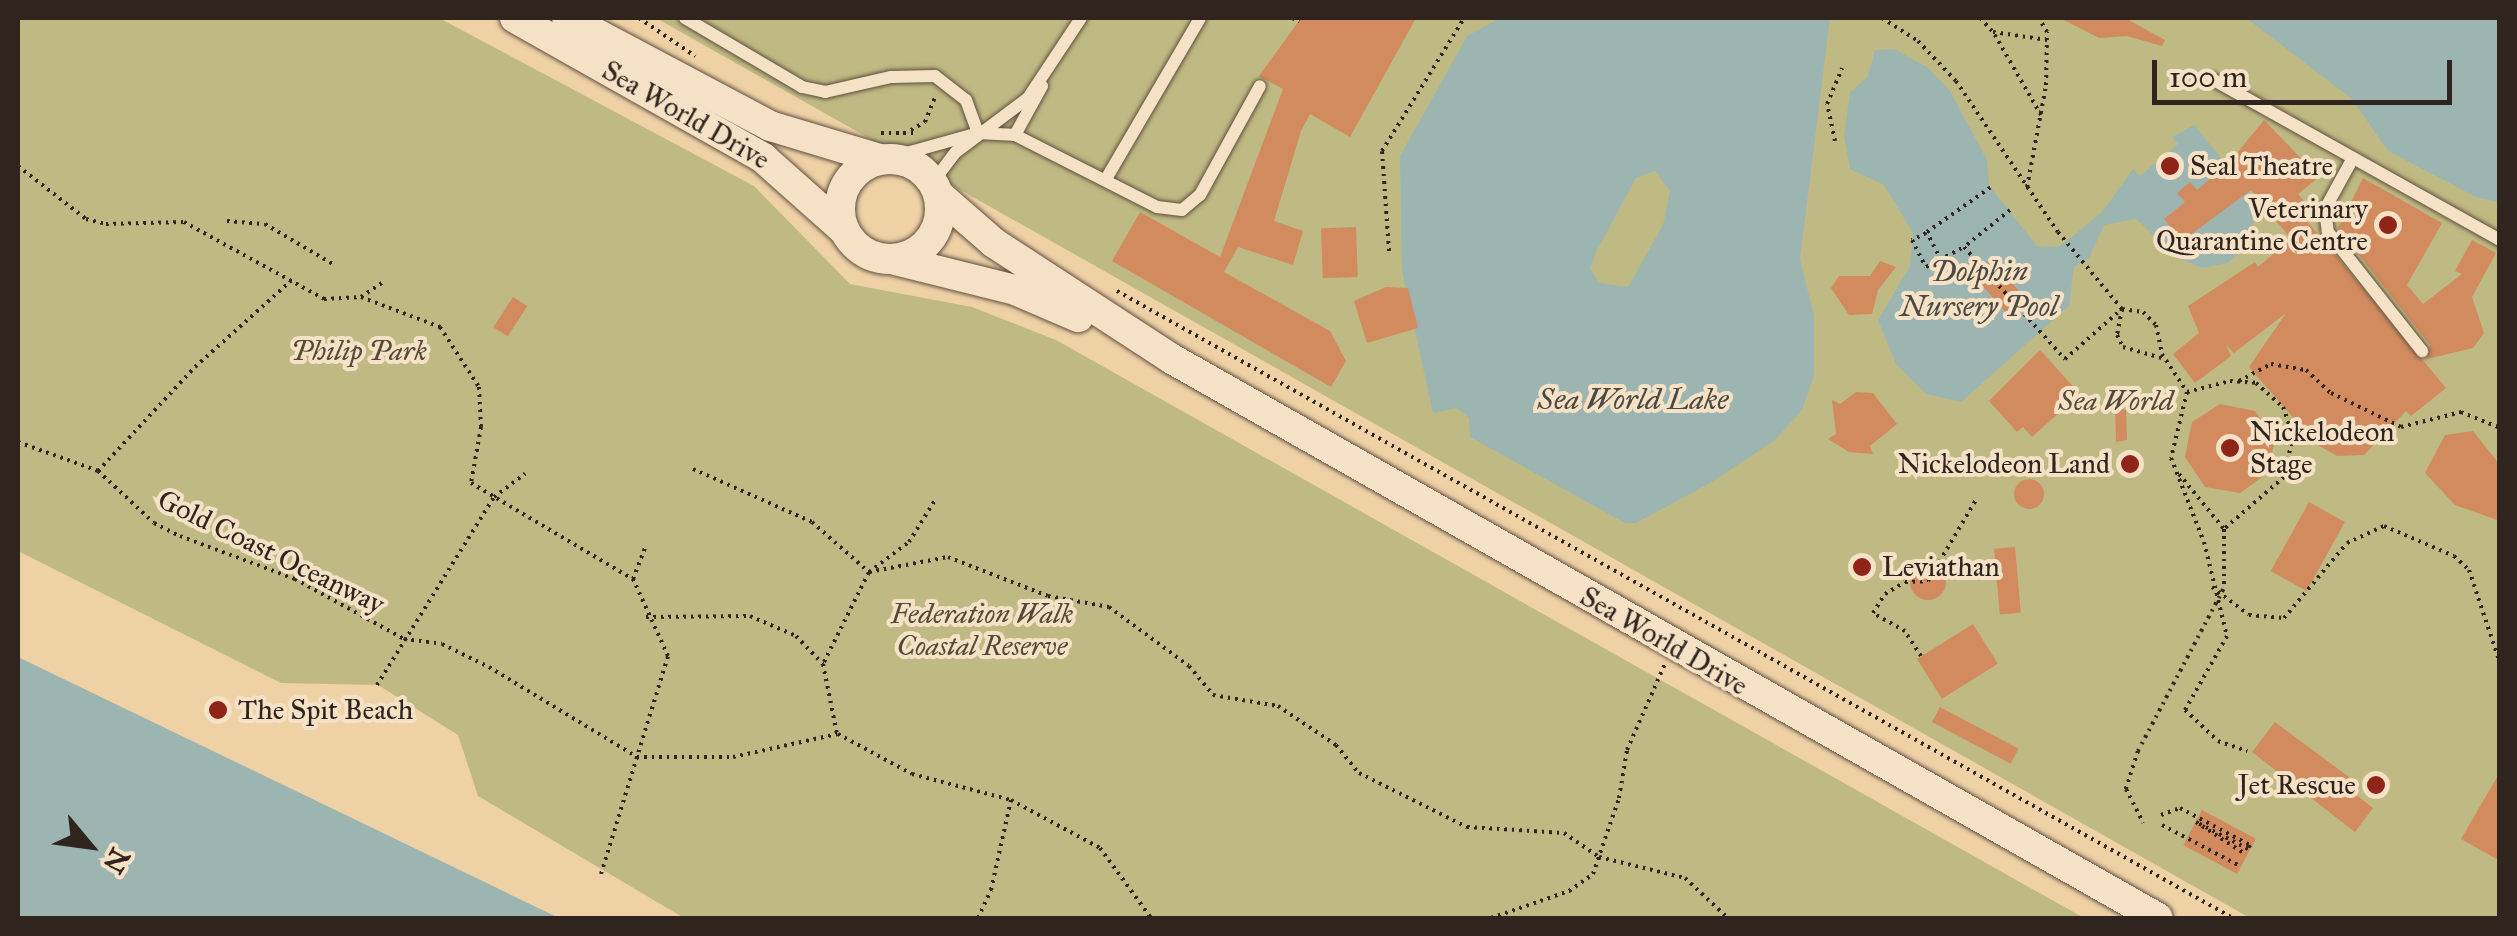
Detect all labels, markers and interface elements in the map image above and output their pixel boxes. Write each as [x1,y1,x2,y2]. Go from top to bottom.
scale bar [2157,40,2457,102]
street label: Sea World Drive [596,53,776,177]
text: 100 m [2169,59,2247,95]
place label: Seal Theatre [2190,149,2333,183]
marker: Seal Theatre [2159,155,2181,177]
place label: Veterinary Quarantine Centre [2156,192,2368,258]
marker: Veterinary Quarantine Centre [2377,214,2399,236]
water label: Dolphin Nursery Pool [1900,253,2058,324]
park label: Philip Park [291,334,427,368]
water label: Sea World Lake [1538,381,1728,417]
park label: Sea World [2058,384,2174,418]
place label: Nickelodeon Stage [2250,415,2394,481]
marker: Nickelodeon Stage [2219,437,2241,459]
place label: Nickelodeon Land [1898,447,2110,481]
marker: Nickelodeon Land [2119,453,2141,475]
street label: Gold Coast Oceanway [152,483,390,621]
place label: Leviathan [1882,550,2000,584]
marker: Leviathan [1851,556,1873,578]
street label: Sea World Drive [1574,579,1754,703]
park label: Federation Walk Coastal Reserve [891,597,1073,663]
place label: The Spit Beach [238,693,413,727]
marker: The Spit Beach [207,699,229,721]
place label: Jet Rescue [2238,768,2356,802]
marker: Jet Rescue [2365,774,2387,796]
north arrow [40,796,140,896]
text: N [96,842,138,880]

